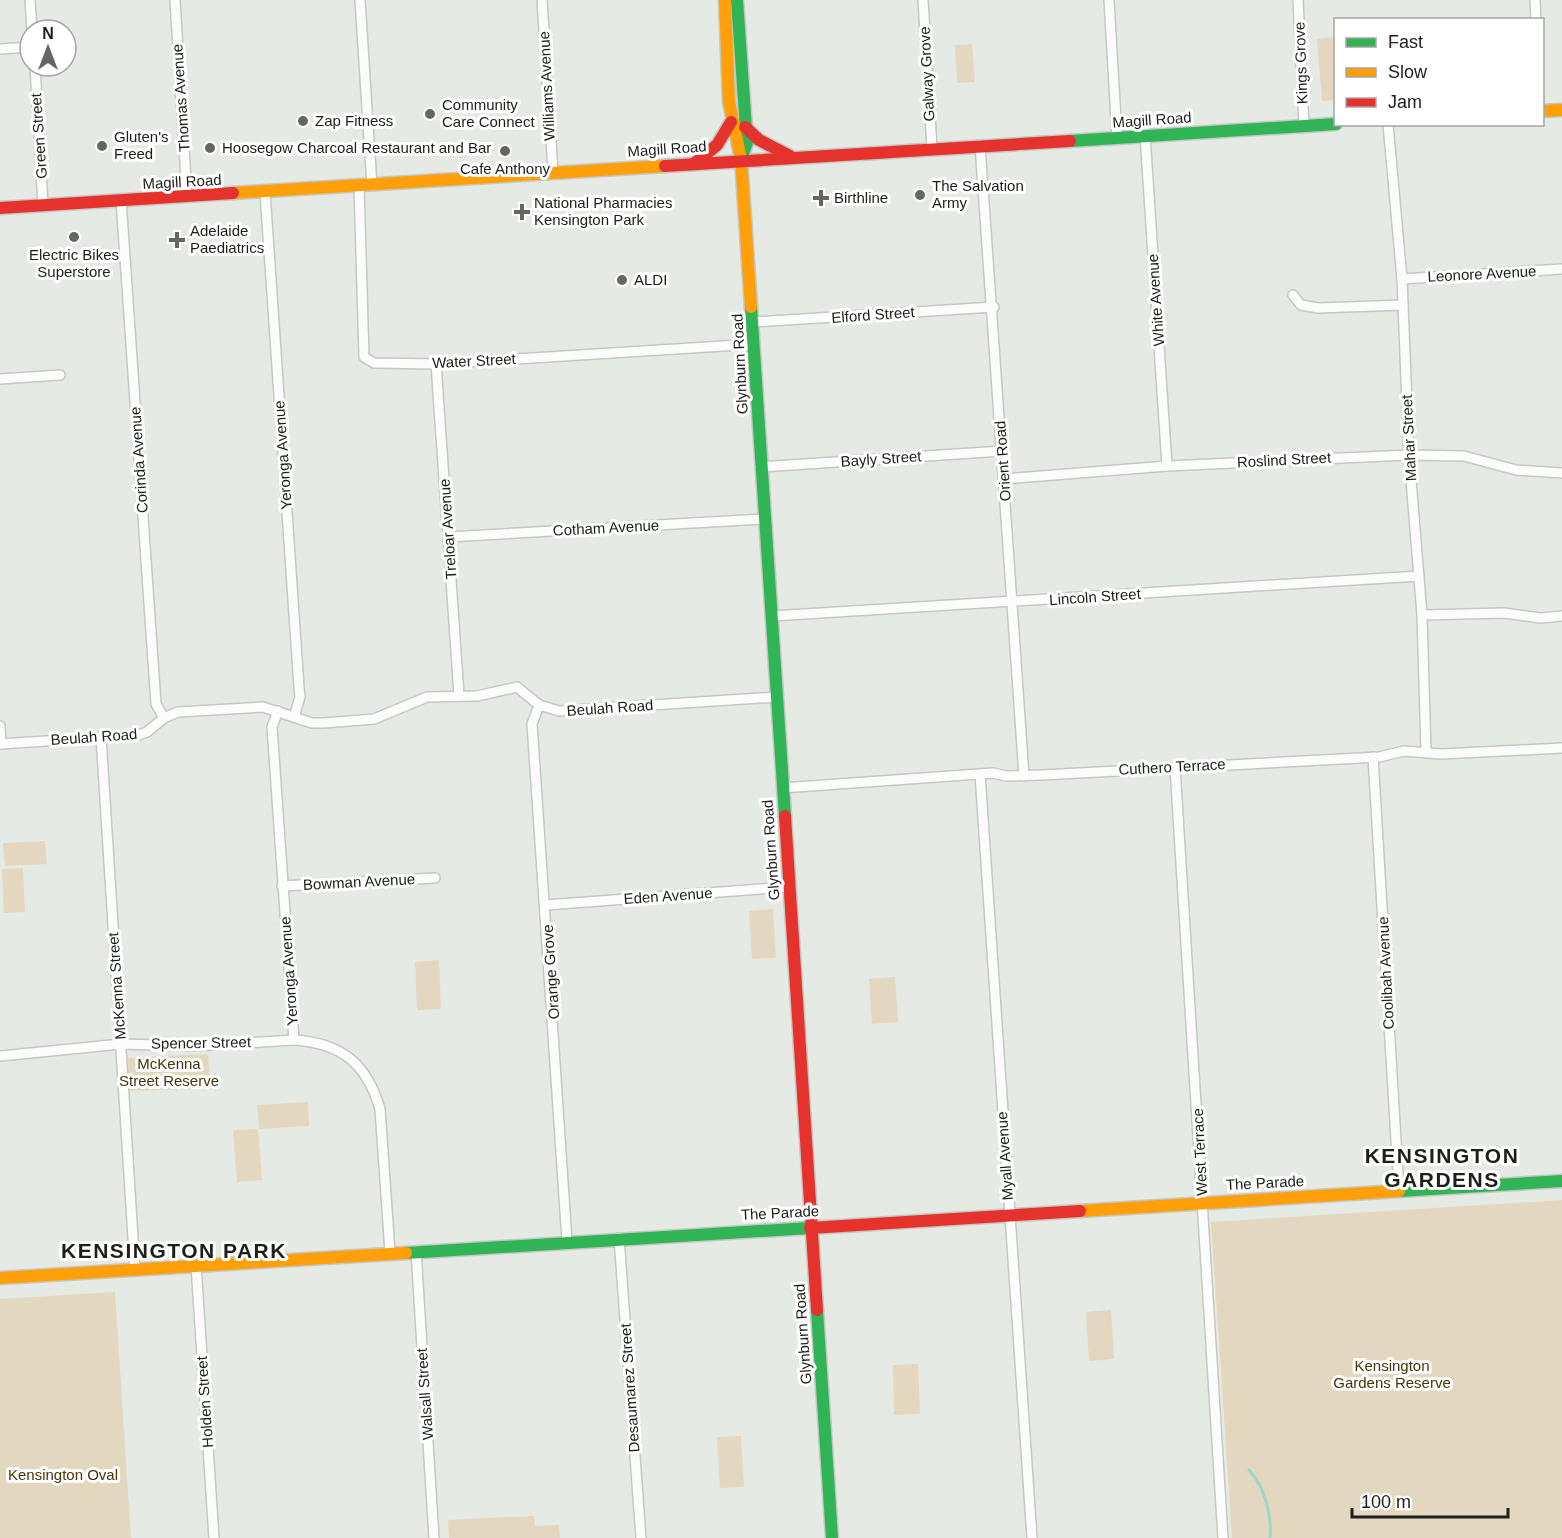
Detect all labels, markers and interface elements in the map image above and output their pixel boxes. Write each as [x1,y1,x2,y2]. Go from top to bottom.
north arrow [18,18,78,78]
legend [1334,18,1544,126]
street label: Kings Grove [1291,21,1310,105]
text: N [42,25,54,42]
street label: Galway Grove [916,26,937,122]
street label: Williams Avenue [535,31,558,141]
text: Fast [1388,32,1423,52]
street label: Thomas Avenue [168,44,193,153]
text: Slow [1388,62,1428,82]
street label: Green Street [27,92,50,179]
text: Jam [1388,92,1422,112]
place label: Community Care Connect [442,96,535,130]
marker: Community Care Connect [423,107,437,121]
street label: Magill Road [1112,108,1192,131]
place label: Zap Fitness [315,112,393,129]
marker: Zap Fitness [296,114,310,128]
place label: Gluten's Freed [114,128,169,162]
street label: Magill Road [627,137,707,160]
marker: Gluten's Freed [95,139,109,153]
place label: Hoosegow Charcoal Restaurant and Bar [222,139,491,156]
marker: Hoosegow Charcoal Restaurant and Bar [203,141,217,155]
marker: Cafe Anthony [498,144,512,158]
place label: Cafe Anthony [460,160,551,177]
street label: Magill Road [142,171,222,192]
place label: The Salvation Army [932,177,1024,211]
marker: The Salvation Army [913,188,927,202]
marker: Birthline [812,189,830,207]
place label: Birthline [834,189,888,206]
place label: National Pharmacies Kensington Park [534,194,672,228]
marker: National Pharmacies Kensington Park [515,205,529,219]
place label: Adelaide Paediatrics [190,222,264,256]
marker: Electric Bikes Superstore [67,230,81,244]
marker: Adelaide Paediatrics [168,231,186,249]
place label: Electric Bikes Superstore [29,246,119,280]
street label: White Avenue [1144,253,1167,347]
street label: Leonore Avenue [1427,262,1537,285]
place label: ALDI [634,271,667,288]
marker: ALDI [615,273,629,287]
street label: Elford Street [831,303,916,326]
street label: Glynburn Road [728,313,751,415]
street label: Water Street [432,350,517,371]
street label: Mahar Street [1398,393,1419,482]
street label: Yeronga Avenue [270,400,295,510]
street label: Corinda Avenue [126,406,151,514]
street label: Orient Road [991,420,1014,502]
street label: Bayly Street [840,447,923,470]
street label: Roslind Street [1236,449,1332,470]
street label: Treloar Avenue [436,478,459,580]
street label: Cotham Avenue [552,516,660,539]
street label: Lincoln Street [1049,585,1142,608]
street label: Beulah Road [566,696,654,719]
street label: Beulah Road [50,725,138,748]
street label: Cuthero Terrace [1118,755,1226,778]
street label: Glynburn Road [759,799,782,901]
street label: Bowman Avenue [302,870,415,893]
street label: Eden Avenue [623,884,713,907]
street label: Yeronga Avenue [276,916,301,1026]
street label: Coolibah Avenue [1374,916,1397,1030]
street label: Orange Grove [539,924,562,1020]
street label: McKenna Street [104,931,129,1040]
street label: Spencer Street [151,1033,252,1052]
park label: McKenna Street Reserve [119,1055,219,1089]
street label: West Terrace [1189,1108,1210,1196]
street label: Myall Avenue [993,1111,1016,1201]
district label: KENSINGTON GARDENS [1365,1144,1519,1191]
street label: The Parade [1225,1172,1305,1193]
street label: The Parade [740,1202,820,1223]
district label: KENSINGTON PARK [61,1239,287,1262]
street label: Glynburn Road [791,1283,814,1385]
street label: Desaumarez Street [616,1322,642,1453]
street label: Walsall Street [413,1347,436,1441]
street label: Holden Street [193,1355,216,1448]
park label: Kensington Gardens Reserve [1333,1357,1451,1391]
park label: Kensington Oval [8,1466,118,1483]
scale bar [1352,1481,1508,1519]
text: 100 m [1361,1492,1411,1512]

